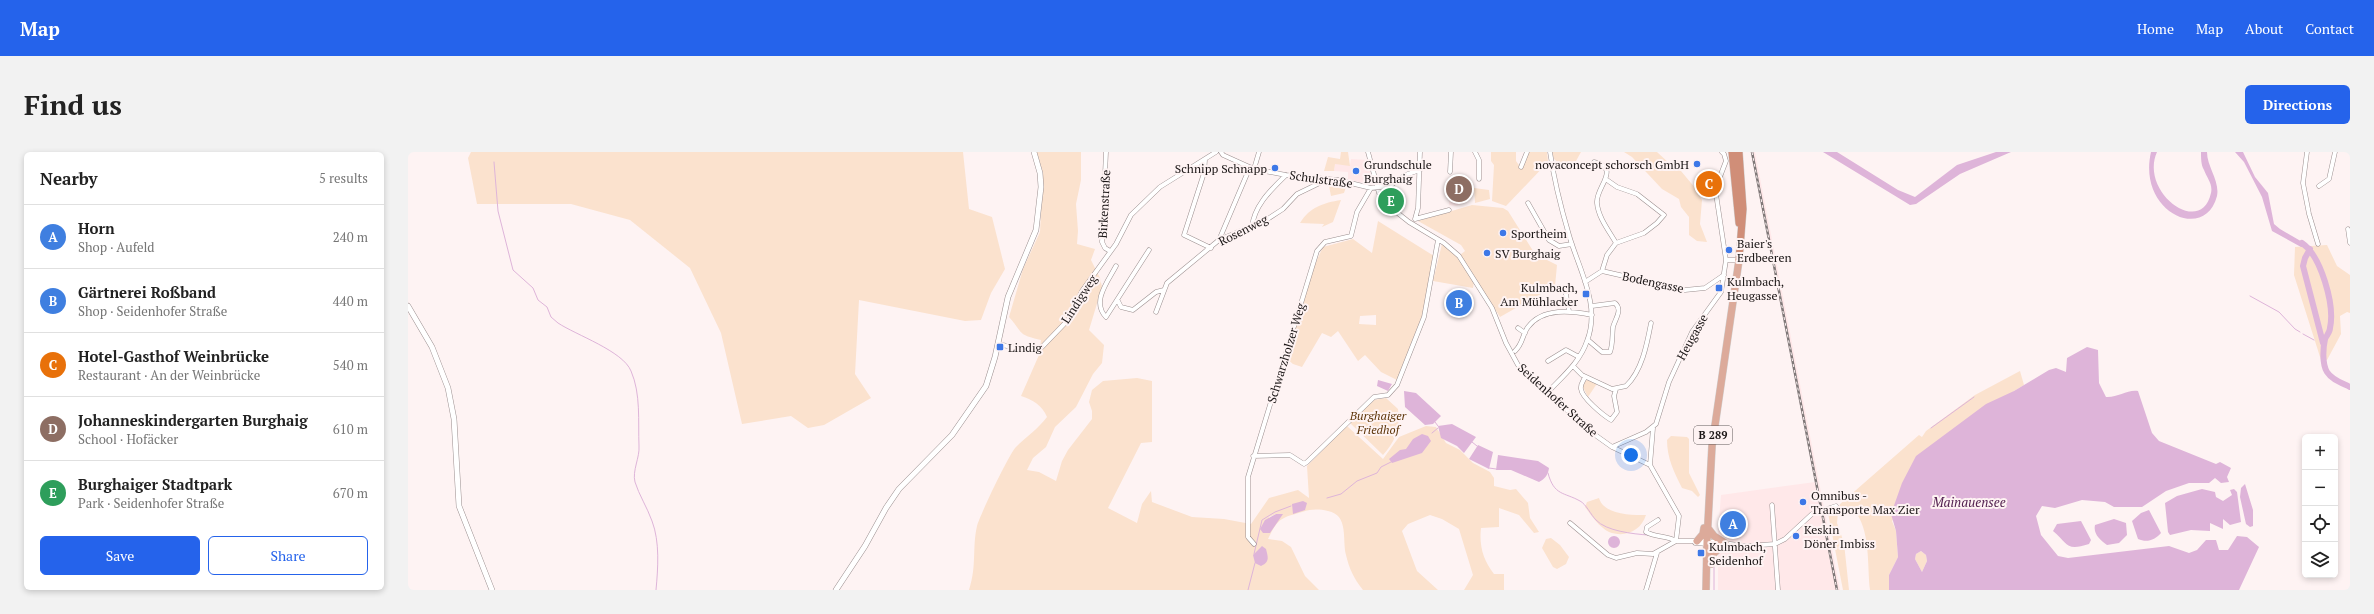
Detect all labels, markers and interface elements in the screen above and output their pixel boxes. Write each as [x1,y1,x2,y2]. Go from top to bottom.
text: Map [20,16,60,41]
text: Home [2137,19,2174,38]
text: Map [2196,19,2223,38]
text: About [2245,19,2283,38]
text: Contact [2305,19,2354,38]
button: Directions [2245,85,2350,124]
text: Find us [24,86,122,123]
place label: Grundschule Burghaig [1364,157,1432,186]
place label: novaconcept schorsch GmbH [1535,157,1689,172]
marker: novaconcept schorsch GmbH [1692,159,1702,169]
place label: Schnipp Schnapp [1175,161,1267,176]
marker: Schnipp Schnapp [1270,163,1280,173]
marker: Grundschule Burghaig [1351,166,1361,176]
text: Nearby [40,167,98,190]
street label: Schulstraße [1288,167,1354,191]
text: 5 results [319,169,368,187]
street label: Birkenstraße [1095,169,1113,239]
pin: C [1696,169,1722,199]
pin: D [1446,174,1472,204]
pin: E [1378,186,1404,216]
street label: Rosenweg [1216,211,1271,249]
text: Horn [78,218,115,238]
place label: Sportheim [1511,226,1568,241]
text: A [48,228,58,246]
text: 240 m [333,228,368,246]
marker: Sportheim [1498,228,1508,238]
place label: Baier's Erdbeeren [1737,236,1792,265]
text: Shop · Aufeld [78,238,155,256]
marker: Baier's Erdbeeren [1724,245,1734,255]
place label: SV Burghaig [1495,246,1561,261]
marker: SV Burghaig [1482,248,1492,258]
street label: Bodengasse [1621,268,1685,296]
street label: Lindigweg [1058,271,1101,326]
place label: Kulmbach, Heugasse [1727,274,1784,303]
place label: Kulmbach, Am Mühlacker [1500,280,1578,309]
text: Gärtnerei Roßband [78,282,216,302]
marker: Kulmbach, Heugasse [1714,283,1724,293]
pin: B [1446,288,1472,318]
marker: Kulmbach, Am Mühlacker [1581,289,1591,299]
text: B [49,292,57,310]
text: 440 m [333,292,368,310]
street label: Schwarzholzer Weg [1264,301,1309,405]
text: Shop · Seidenhofer Straße [78,302,227,320]
street label: Heugasse [1673,311,1711,363]
place label: Lindig [1008,340,1043,355]
marker: Lindig [995,342,1005,352]
text: Hotel-Gasthof Weinbrücke [78,346,269,366]
text: C [49,356,57,374]
text: 540 m [333,356,368,374]
street label: Seidenhofer Straße [1515,360,1601,440]
text: Restaurant · An der Weinbrücke [78,366,260,384]
park label: Burghaiger Friedhof [1349,408,1408,437]
text: Johanneskindergarten Burghaig [78,410,308,430]
text: D [48,420,58,438]
text: 610 m [333,420,368,438]
road number: B 289 [1694,426,1732,444]
text: School · Hofäcker [78,430,178,448]
map controls [2302,434,2338,578]
button: + [2302,434,2338,470]
your location [1621,445,1641,465]
button: − [2302,470,2338,506]
text: Burghaiger Stadtpark [78,474,232,494]
text: E [49,484,57,502]
text: 670 m [333,484,368,502]
place label: Omnibus - Transporte Max Zier [1811,488,1920,517]
water label: Mainauensee [1931,493,2006,511]
text: Park · Seidenhofer Straße [78,494,224,512]
marker: Omnibus - Transporte Max Zier [1798,497,1808,507]
button: locate [2302,506,2338,542]
pin: A [1720,509,1746,539]
place label: Keskin Döner Imbiss [1804,522,1875,551]
marker: Keskin Döner Imbiss [1791,531,1801,541]
button: Save [40,536,200,575]
button: Share [208,536,368,575]
place label: Kulmbach, Seidenhof [1709,539,1766,568]
button: layers [2302,542,2338,578]
marker: Kulmbach, Seidenhof [1696,548,1706,558]

